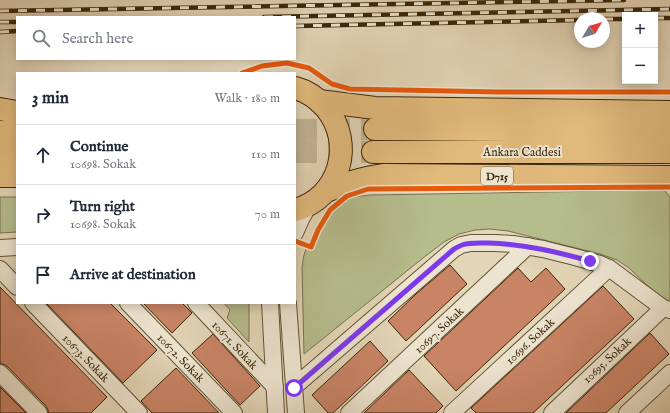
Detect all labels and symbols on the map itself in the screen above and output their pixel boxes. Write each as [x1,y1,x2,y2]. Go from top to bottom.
north arrow [574,12,610,48]
street label: Ankara Caddesi [482,145,561,160]
road number: D715 [481,167,513,185]
route end [581,252,599,270]
street label: 10697. Sokak [412,303,468,357]
street label: 10696. Sokak [503,315,558,368]
street label: 10671. Sokak [208,318,261,373]
street label: 10673. Sokak [59,331,113,386]
street label: 10672. Sokak [154,331,208,386]
street label: 10695. Sokak [580,334,635,387]
route start [285,379,303,397]

